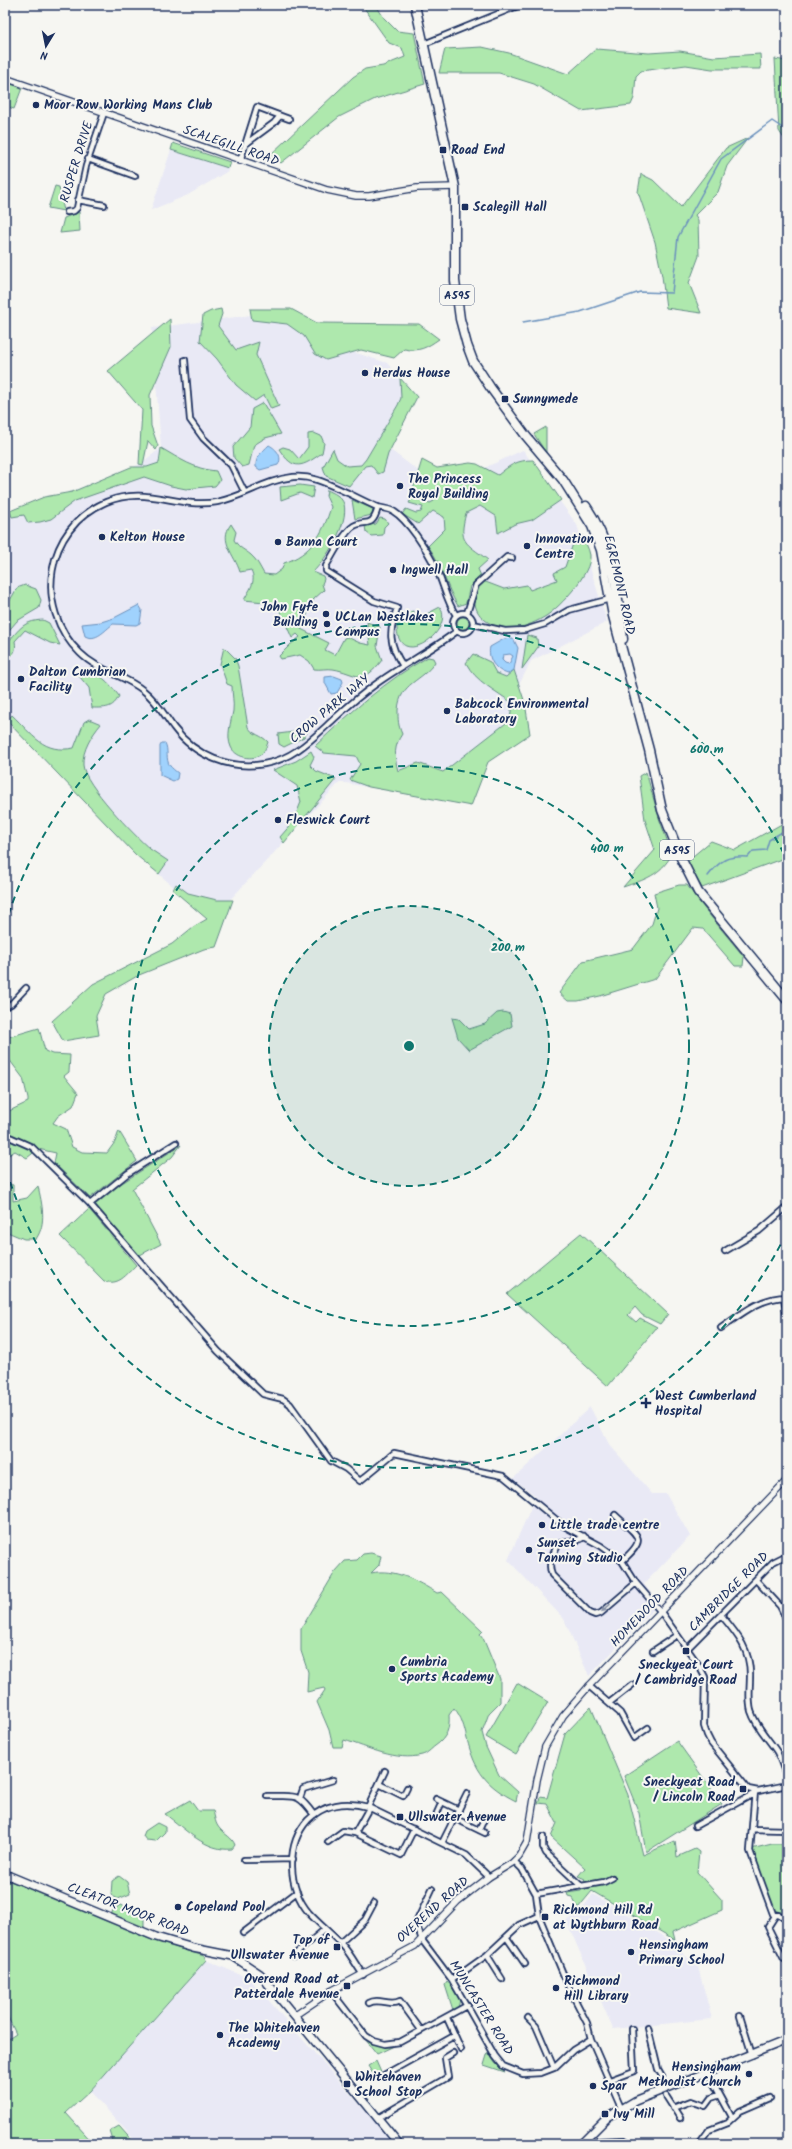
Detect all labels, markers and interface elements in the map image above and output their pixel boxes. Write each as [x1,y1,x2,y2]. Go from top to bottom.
north arrow [26,26,66,66]
text: N [39,45,49,64]
place label: Moor Row Working Mans Club [44,95,213,116]
marker: Moor Row Working Mans Club [31,100,41,110]
street label: RUSPER DRIVE [55,118,99,205]
street label: SCALEGILL ROAD [180,120,282,172]
place label: Road End [451,140,506,161]
marker: Road End [438,145,448,155]
place label: Scalegill Hall [473,197,547,218]
marker: Scalegill Hall [460,202,470,212]
road number: A595 [440,285,474,305]
place label: Herdus House [373,363,451,384]
marker: Herdus House [360,368,370,378]
place label: Sunnymede [513,389,579,410]
marker: Sunnymede [500,394,510,404]
place label: The Princess Royal Building [408,469,489,505]
marker: The Princess Royal Building [395,481,405,491]
place label: Kelton House [110,527,185,548]
place label: Innovation Centre [535,529,594,565]
marker: Kelton House [97,532,107,542]
place label: Banna Court [286,532,358,553]
street label: EGREMONT ROAD [597,533,641,637]
marker: Banna Court [273,537,283,547]
marker: Innovation Centre [522,541,532,551]
place label: Ingwell Hall [401,560,469,581]
marker: Ingwell Hall [388,565,398,575]
place label: John Fyfe Building [260,597,319,633]
place label: UCLan Westlakes Campus [335,607,434,643]
marker: John Fyfe Building [321,609,331,619]
marker: UCLan Westlakes Campus [322,619,332,629]
place label: Dalton Cumbrian Facility [29,662,126,698]
street label: CROW PARK WAY [285,669,375,749]
marker: Dalton Cumbrian Facility [16,674,26,684]
place label: Babcock Environmental Laboratory [455,694,589,730]
marker: Babcock Environmental Laboratory [442,706,452,716]
text: 600 m [690,740,724,759]
place label: Fleswick Court [286,810,370,831]
marker: Fleswick Court [273,815,283,825]
text: 400 m [590,839,624,858]
road number: A595 [660,840,694,860]
text: 200 m [491,938,525,957]
centre of rings [402,1039,416,1053]
place label: West Cumberland Hospital [655,1386,757,1422]
marker: West Cumberland Hospital [640,1397,652,1409]
place label: Little trade centre [550,1515,660,1536]
marker: Little trade centre [537,1520,547,1530]
place label: Sunset Tanning Studio [537,1533,623,1569]
marker: Sunset Tanning Studio [524,1545,534,1555]
street label: CAMBRIDGE ROAD [684,1547,774,1637]
street label: HOMEWOOD ROAD [606,1562,694,1652]
one-way arrow [601,1604,612,1613]
marker: Sneckyeat Court / Cambridge Road [681,1646,691,1656]
place label: Cumbria Sports Academy [400,1652,494,1688]
place label: Sneckyeat Court / Cambridge Road [634,1655,738,1691]
marker: Cumbria Sports Academy [387,1664,397,1674]
place label: Sneckyeat Road / Lincoln Road [644,1772,736,1808]
marker: Sneckyeat Road / Lincoln Road [738,1784,748,1794]
place label: Ullswater Avenue [408,1807,507,1828]
marker: Ullswater Avenue [395,1812,405,1822]
street label: OVEREND ROAD [392,1871,474,1949]
street label: CLEATOR MOOR ROAD [64,1877,192,1943]
place label: Copeland Pool [186,1897,266,1918]
place label: Richmond Hill Rd at Wythburn Road [553,1900,660,1936]
marker: Copeland Pool [173,1902,183,1912]
marker: Richmond Hill Rd at Wythburn Road [540,1912,550,1922]
place label: Top of Ullswater Avenue [231,1930,330,1966]
place label: Hensingham Primary School [639,1935,725,1971]
marker: Top of Ullswater Avenue [332,1942,342,1952]
marker: Hensingham Primary School [626,1947,636,1957]
street label: MUNCASTER ROAD [443,1956,519,2060]
place label: Overend Road at Patterdale Avenue [234,1969,340,2005]
place label: Richmond Hill Library [564,1971,629,2007]
marker: Overend Road at Patterdale Avenue [342,1981,352,1991]
marker: Richmond Hill Library [551,1983,561,1993]
place label: The Whitehaven Academy [228,2018,320,2054]
marker: The Whitehaven Academy [215,2030,225,2040]
place label: Hensingham Methodist Church [638,2057,741,2093]
place label: Whitehaven School Stop [355,2067,422,2103]
marker: Hensingham Methodist Church [744,2069,754,2079]
place label: Spar [601,2076,628,2097]
marker: Whitehaven School Stop [342,2079,352,2089]
marker: Spar [588,2081,598,2091]
place label: Ivy Mill [613,2104,655,2125]
marker: Ivy Mill [600,2109,610,2119]

